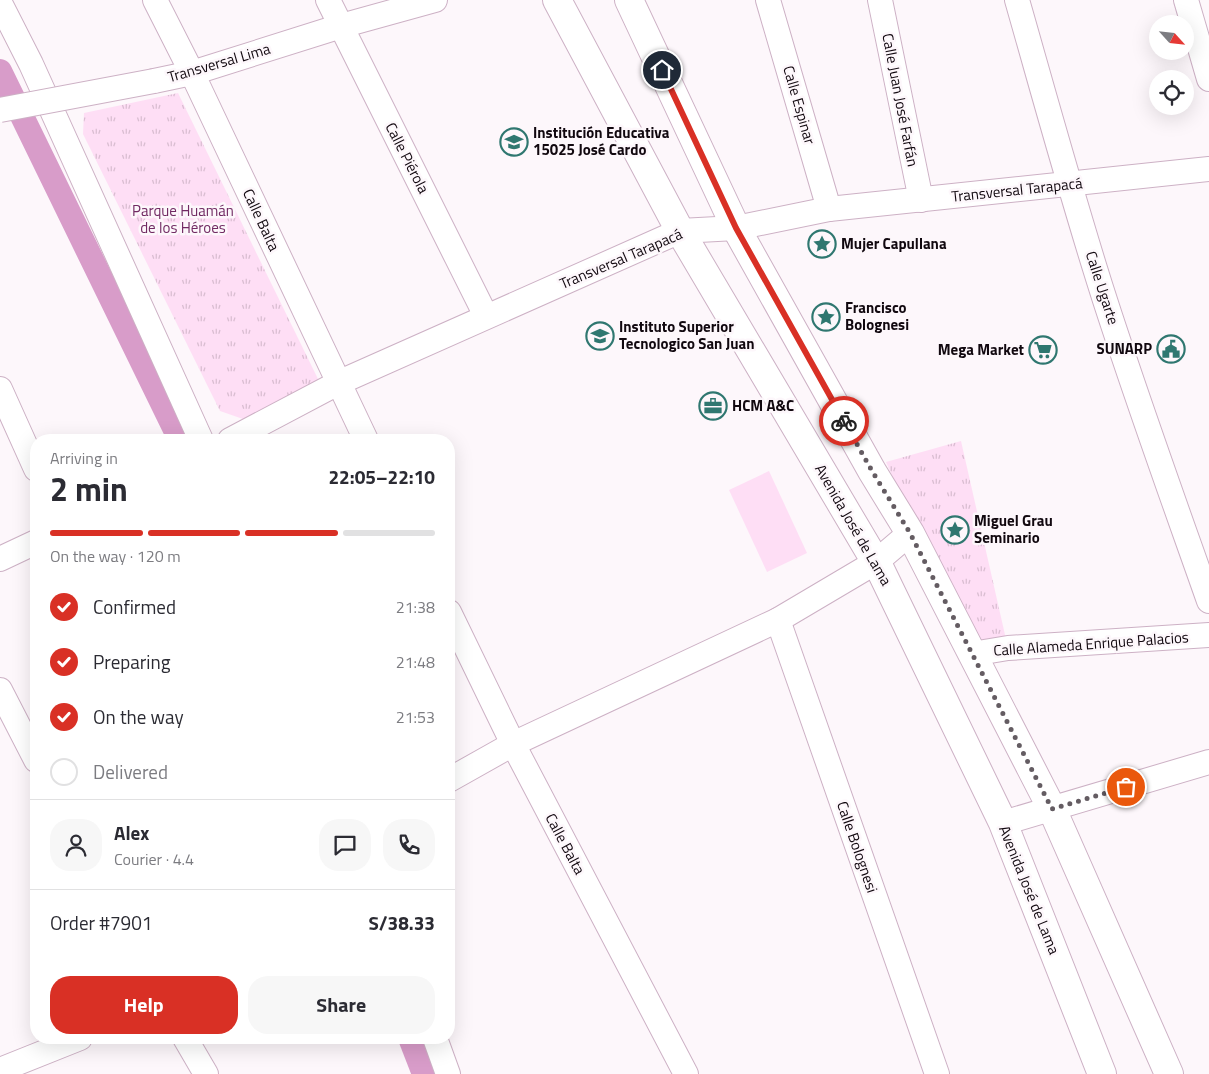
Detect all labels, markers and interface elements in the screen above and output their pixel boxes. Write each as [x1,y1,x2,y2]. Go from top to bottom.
north arrow [1149,15,1194,60]
map controls [1149,15,1194,115]
street label: Calle Juan José Farfán [876,31,925,169]
street label: Transversal Lima [165,37,273,88]
pin [641,49,683,91]
icon: home [648,56,676,84]
street label: Calle Espinar [777,63,822,147]
button: locate [1149,70,1194,115]
street label: Calle Piérola [380,118,435,198]
place label: Institución Educativa 15025 José Cardo [533,121,670,161]
school or university icon: Institución Educativa 15025 José Cardo [499,127,529,157]
street label: Transversal Tarapacá [950,171,1084,208]
street label: Calle Balta [237,185,286,255]
park label: Parque Huamán de los Héroes [132,199,234,239]
street label: Transversal Tarapacá [556,222,686,295]
place icon: Mujer Capullana [807,229,837,259]
place label: Mujer Capullana [841,232,947,255]
street label: Calle Ugarte [1080,248,1125,328]
place label: Francisco Bolognesi [845,296,909,336]
place icon: Francisco Bolognesi [811,302,841,332]
place label: Instituto Superior Tecnologico San Juan [619,315,755,355]
school or university icon: Instituto Superior Tecnologico San Juan [585,321,615,351]
public building icon: SUNARP [1156,334,1186,364]
supermarket icon: Mega Market [1028,335,1058,365]
place label: SUNARP [1096,337,1152,360]
place label: Mega Market [938,338,1025,361]
office icon: HCM A&C [698,391,728,421]
place label: HCM A&C [732,394,794,417]
courier [819,396,869,446]
icon: bike [830,407,858,435]
text: Arriving in [50,446,118,470]
street label: Avenida José de Lama [809,460,898,590]
text: 22:05–22:10 [328,462,435,491]
text: 2 min [50,465,128,513]
place label: Miguel Grau Seminario [974,509,1053,549]
place icon: Miguel Grau Seminario [940,515,970,545]
text: On the way · 120 m [50,544,181,568]
text: Confirmed [93,592,176,621]
icon: check [50,593,78,621]
text: 21:38 [396,595,435,619]
street label: Calle Alameda Enrique Palacios [992,625,1189,662]
text: Preparing [93,647,170,676]
icon: check [50,648,78,676]
text: 21:48 [396,650,435,674]
text: On the way [93,702,184,731]
icon: check [50,703,78,731]
text: 21:53 [396,705,435,729]
text: Delivered [93,757,168,786]
pin [1105,766,1147,808]
icon: bag [1112,773,1140,801]
street label: Calle Bolognesi [831,798,884,896]
street label: Calle Balta [540,809,591,879]
text: Alex [114,818,149,847]
button: person [50,819,102,871]
button: chat [319,819,371,871]
button: phone [383,819,435,871]
street label: Avenida José de Lama [993,822,1066,958]
text: Courier · 4.4 [114,847,194,871]
text: Order #7901 [50,908,152,937]
text: S/38.33 [368,908,435,937]
button: Help [50,976,238,1034]
button: Share [248,976,435,1034]

